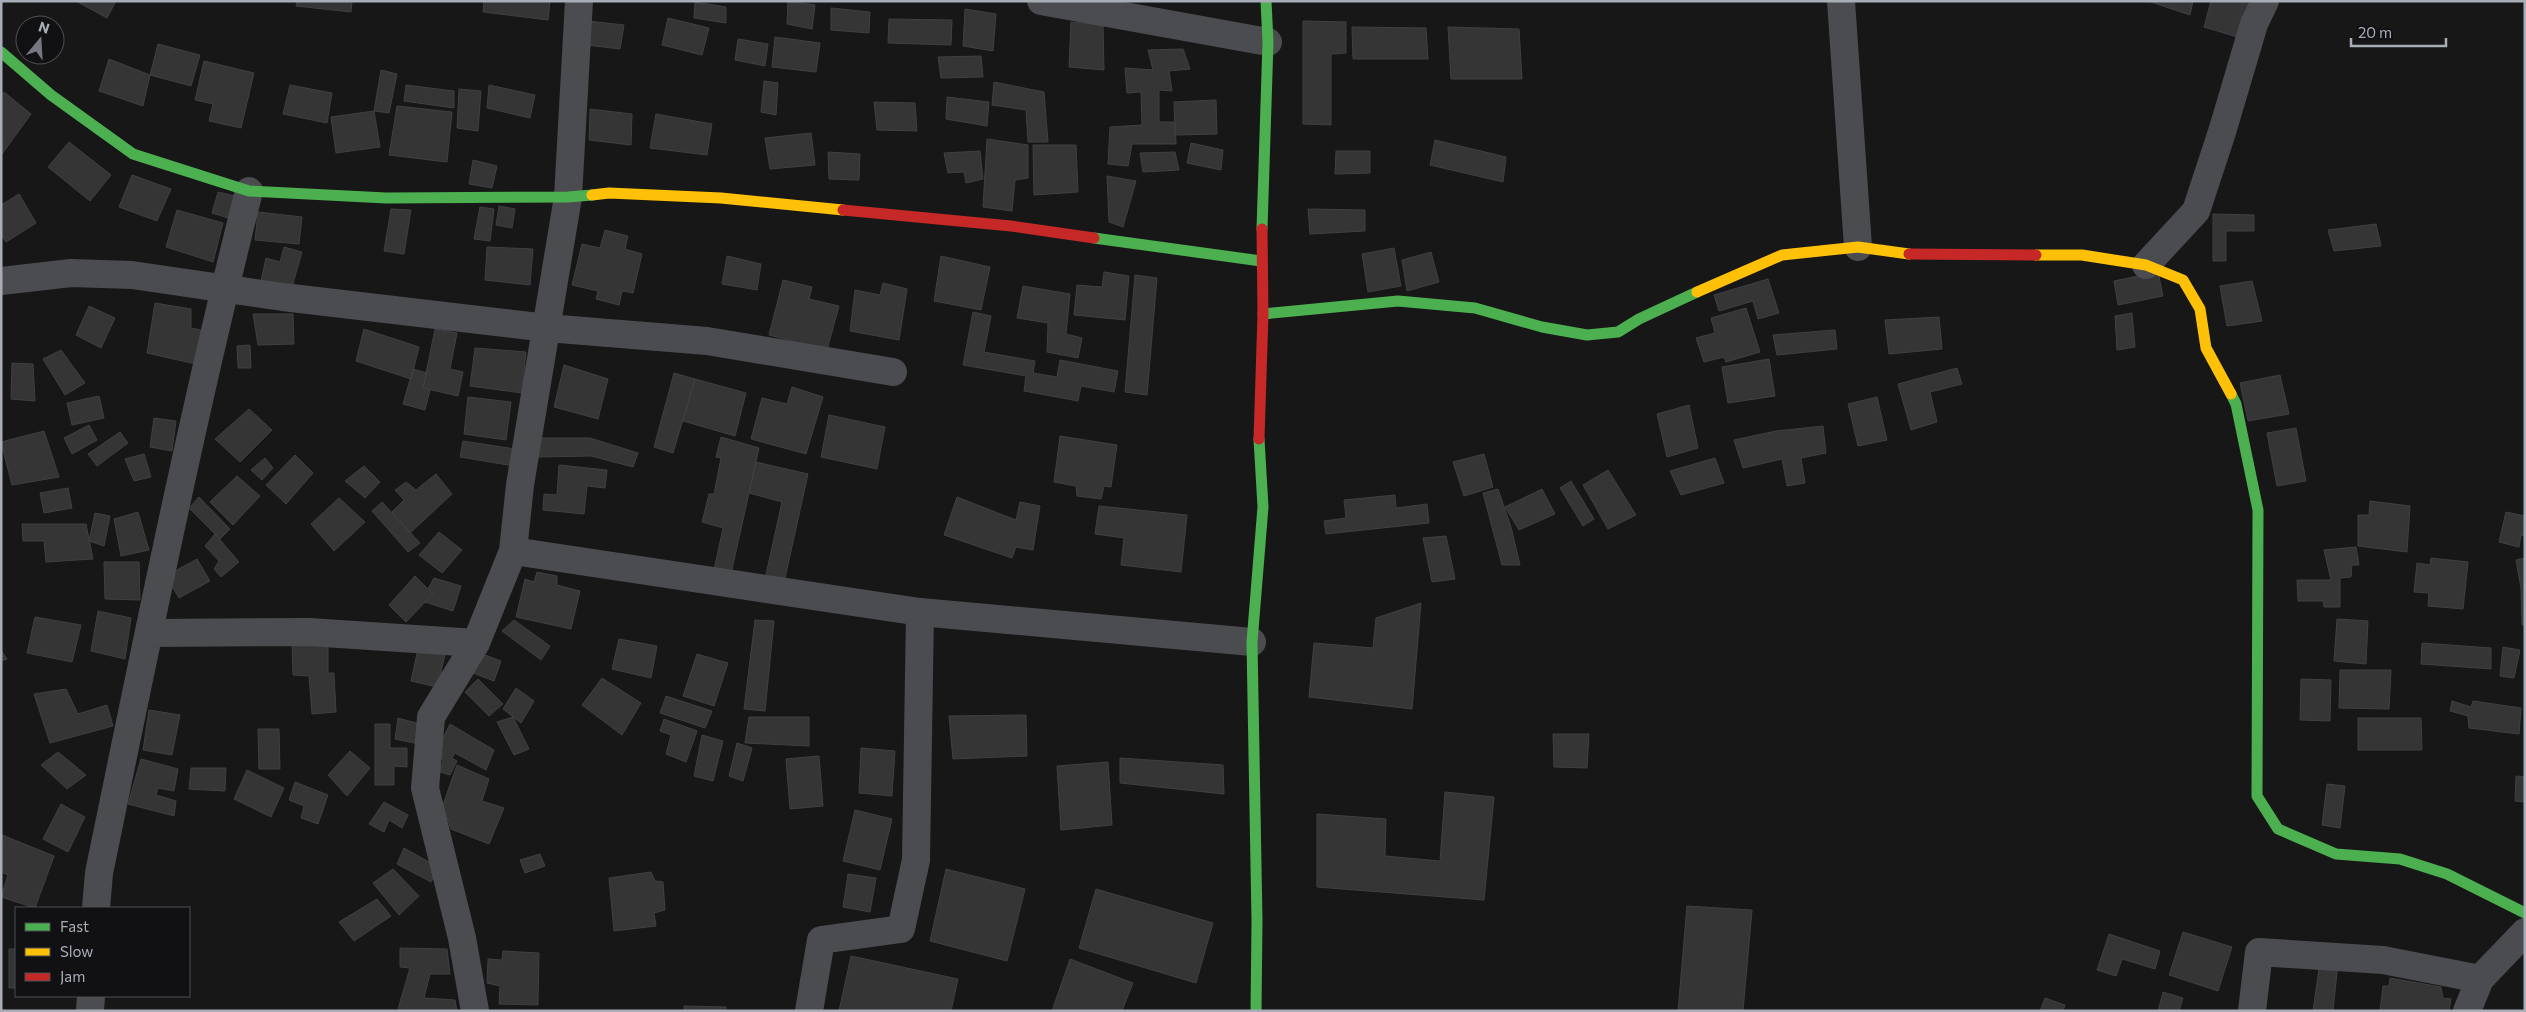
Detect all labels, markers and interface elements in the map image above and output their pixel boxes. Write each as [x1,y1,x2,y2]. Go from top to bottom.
north arrow [15,15,65,65]
scale bar [2351,15,2446,47]
text: N [37,17,52,37]
text: 20 m [2358,23,2392,41]
legend [15,907,190,997]
text: Fast [60,917,89,935]
text: Slow [60,942,93,960]
text: Jam [60,967,85,985]

